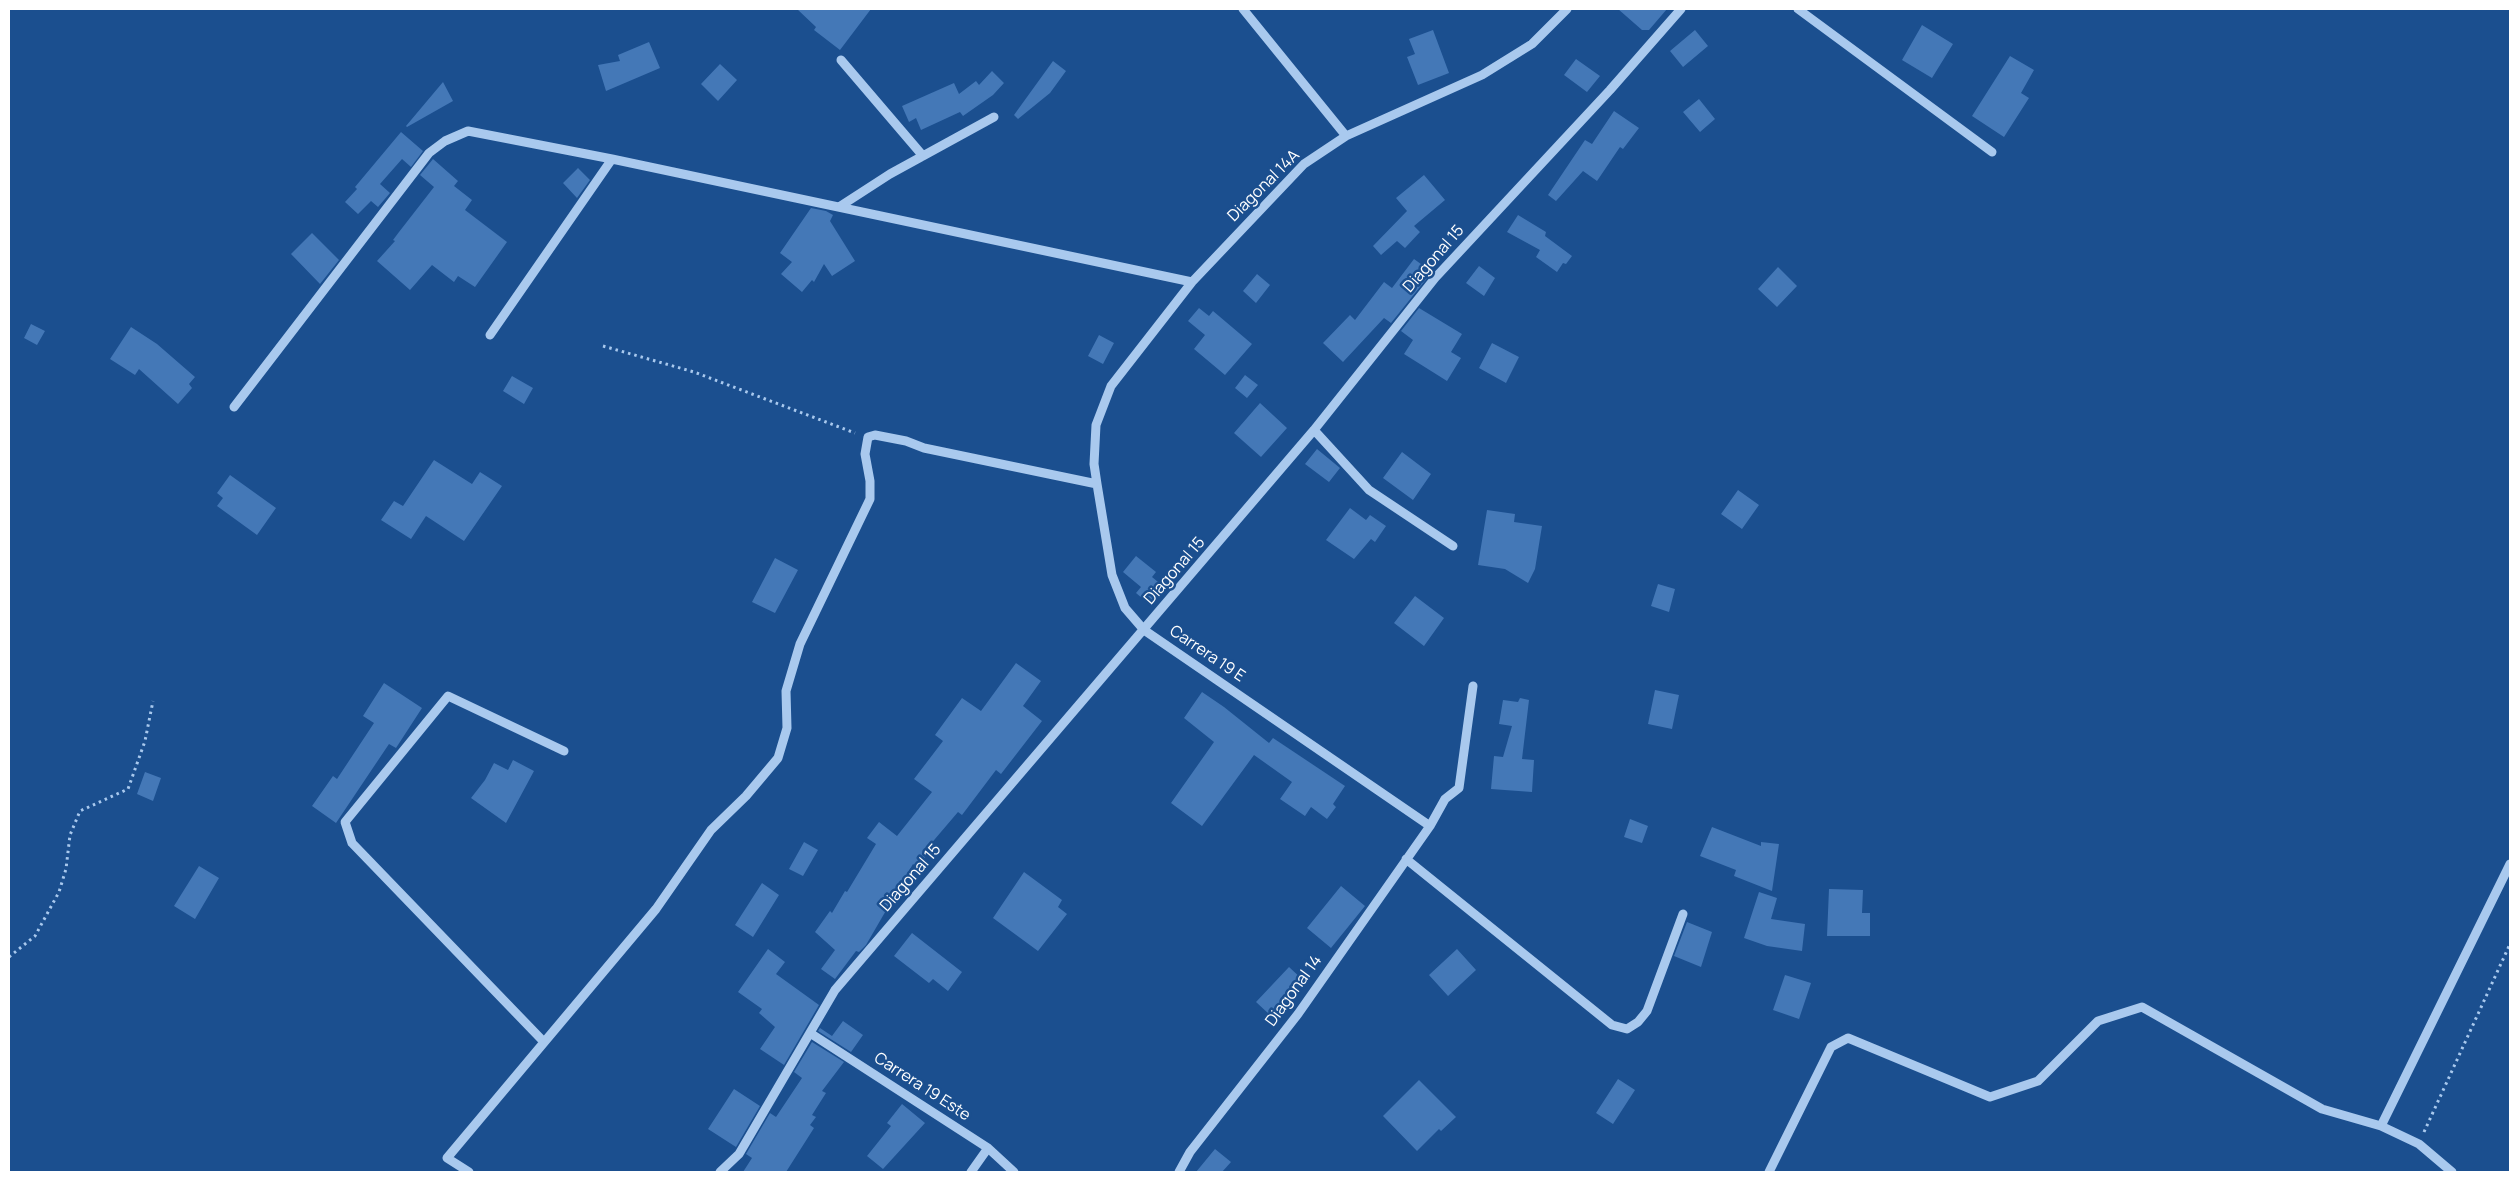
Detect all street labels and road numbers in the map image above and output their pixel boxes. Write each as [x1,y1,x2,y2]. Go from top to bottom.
street label: Diagonal 14A [1224,146,1304,226]
street label: Diagonal 15 [1399,221,1469,297]
street label: Diagonal 15 [1140,533,1210,609]
street label: Carrera 19 E [1166,622,1248,686]
street label: Diagonal 15 [876,840,946,916]
street label: Diagonal 14 [1262,952,1326,1030]
street label: Carrera 19 Este [870,1049,974,1125]

